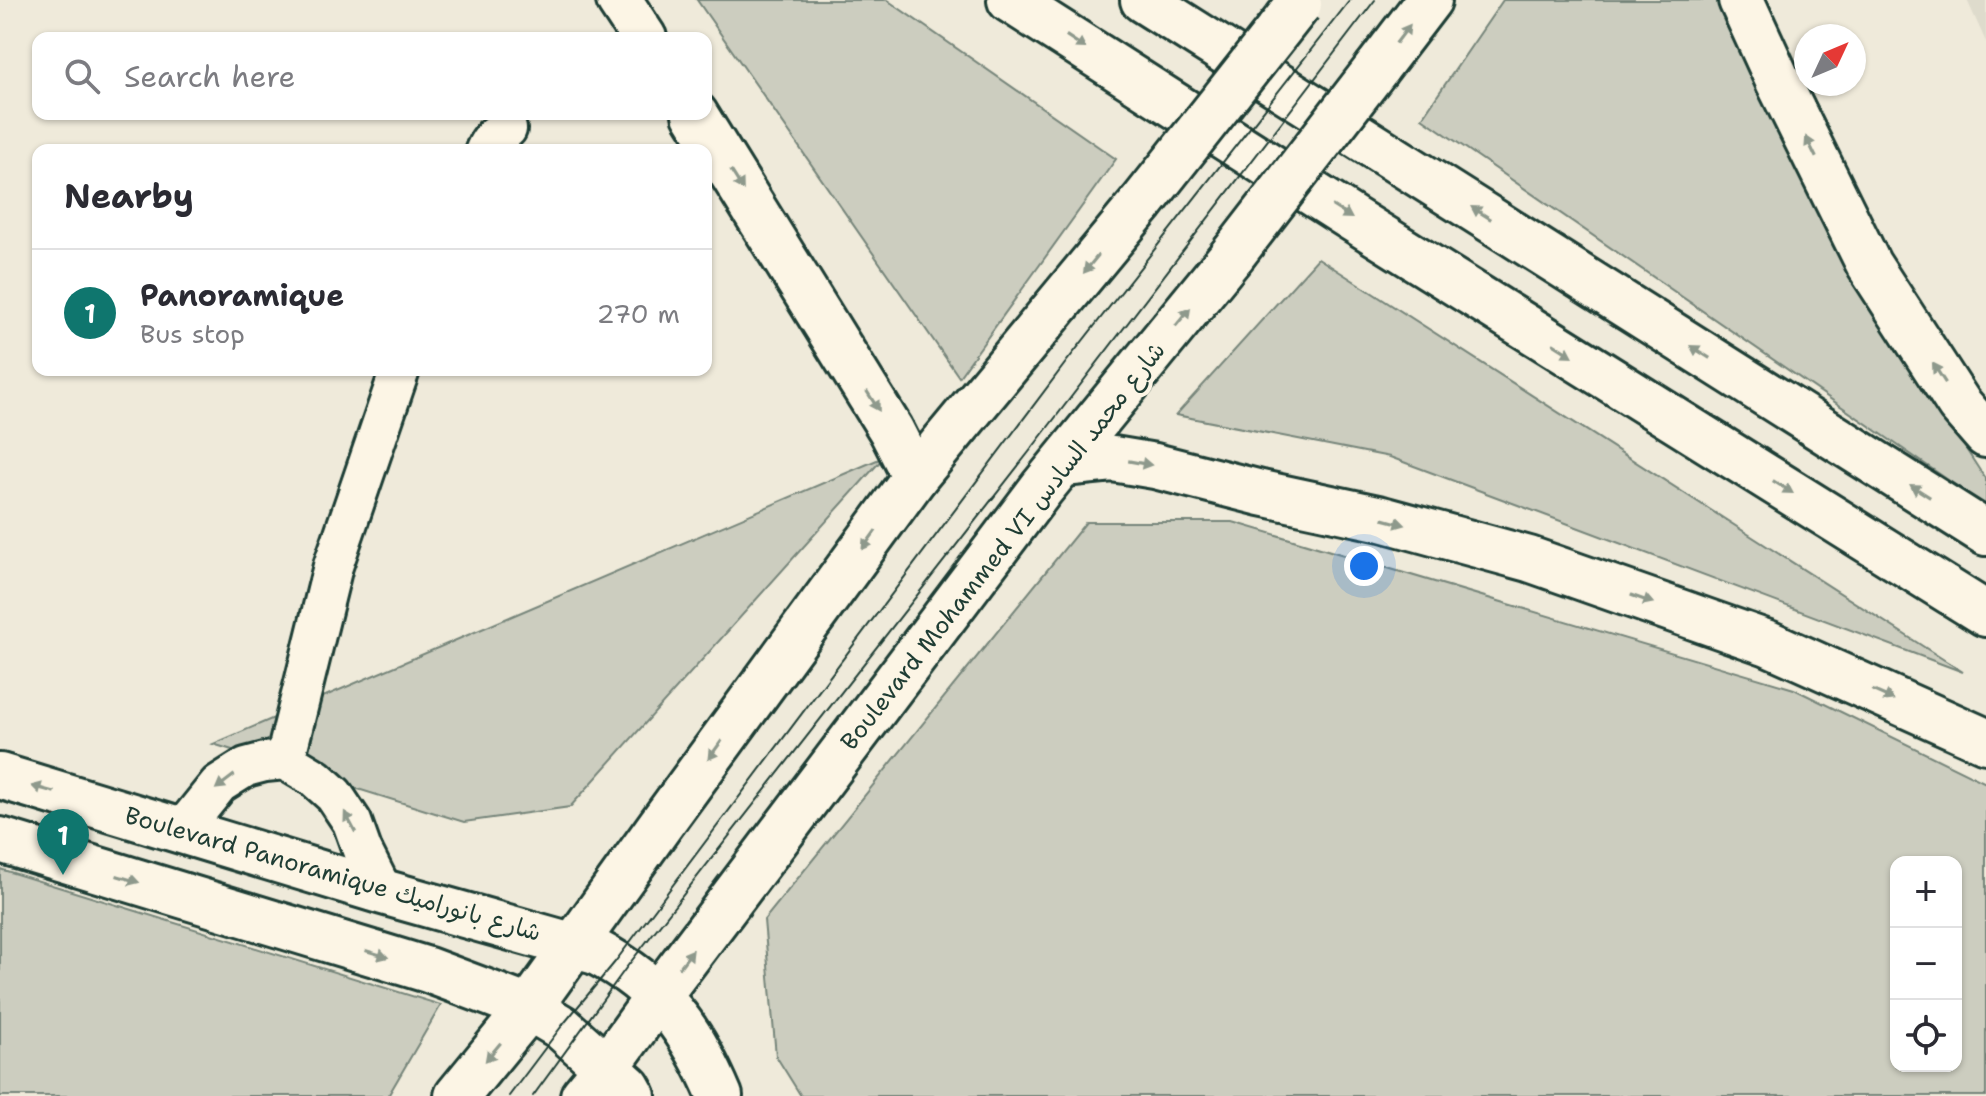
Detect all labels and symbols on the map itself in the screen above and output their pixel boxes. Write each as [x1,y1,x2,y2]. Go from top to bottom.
one-way arrow [1395,24,1411,44]
north arrow [1794,24,1866,96]
one-way arrow [1065,35,1087,49]
one-way arrow [1804,136,1817,159]
one-way arrow [729,169,743,191]
one-way arrow [1331,205,1353,219]
one-way arrow [1470,206,1491,221]
one-way arrow [1083,254,1100,274]
one-way arrow [1174,307,1191,327]
street label: Boulevard Mohammed VI شارع محمد السادس [833,335,1173,757]
one-way arrow [1552,342,1574,356]
one-way arrow [1689,346,1711,360]
one-way arrow [1932,362,1946,384]
one-way arrow [866,390,880,412]
one-way arrow [1128,458,1153,470]
one-way arrow [1773,480,1794,495]
one-way arrow [1909,485,1931,499]
one-way arrow [1381,517,1406,529]
one-way arrow [862,530,877,551]
your location [1344,546,1384,586]
one-way arrow [1630,593,1654,605]
one-way arrow [1871,688,1895,702]
one-way arrow [707,739,723,761]
one-way arrow [215,773,235,789]
one-way arrow [31,782,55,795]
street label: Boulevard Panoramique شارع بانوراميك [121,799,545,950]
pin: 1 [37,809,89,875]
one-way arrow [343,810,356,833]
one-way arrow [117,873,141,886]
one-way arrow [366,948,390,961]
one-way arrow [678,949,694,969]
one-way arrow [485,1041,502,1061]

